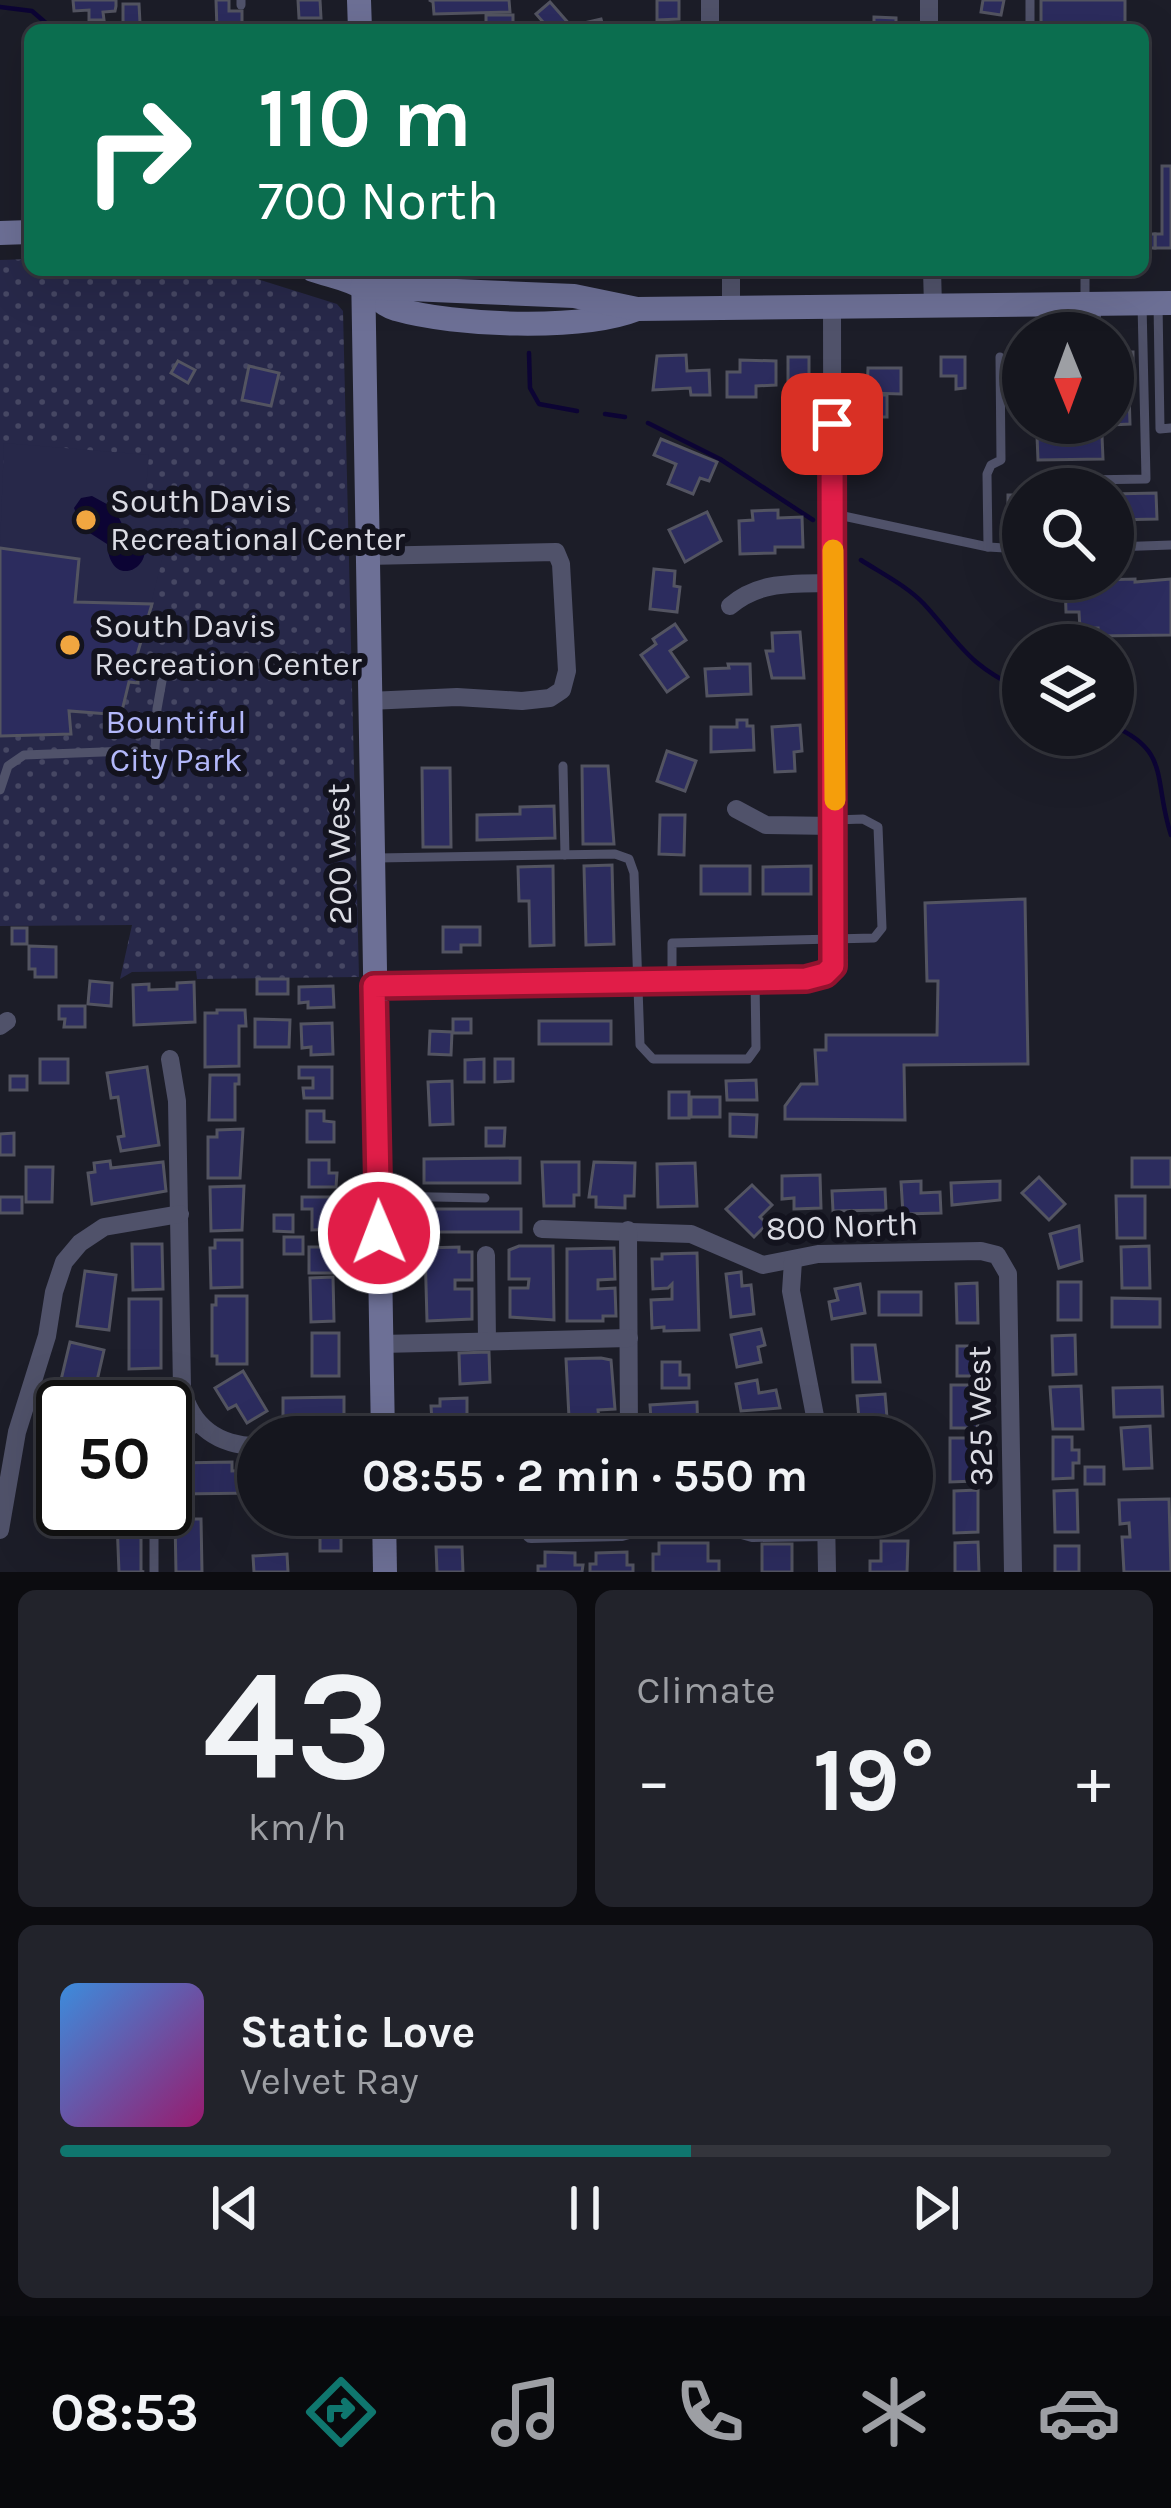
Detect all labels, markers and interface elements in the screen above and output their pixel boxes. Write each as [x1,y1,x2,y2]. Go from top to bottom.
text: 110 m [258,69,472,167]
icon: right [60,72,216,228]
text: 700 North [258,169,499,233]
north arrow [1002,312,1134,444]
map controls [1002,312,1134,756]
pin [781,373,883,475]
icon: arrive [799,391,865,457]
button: search [1002,468,1134,600]
place label: South Davis Recreational Center [110,482,405,558]
marker: South Davis Recreational Center [73,507,99,533]
place label: South Davis Recreation Center [94,607,362,683]
button: layers [1002,624,1134,756]
marker: South Davis Recreation Center [57,632,83,658]
park label: Bountiful City Park [105,703,247,779]
street label: 200 West [319,783,359,925]
position arrow [316,1170,442,1296]
street label: 800 North [765,1204,919,1248]
street label: 325 West [960,1346,1000,1486]
speed limit sign: 50 [36,1380,192,1536]
text: 08:55 · 2 min · 550 m [362,1450,808,1502]
text: 43 [202,1635,392,1817]
text: Climate [637,1667,776,1713]
text: 19° [813,1727,935,1833]
text: − [637,1742,671,1820]
text: + [1076,1742,1111,1820]
text: km/h [248,1804,347,1850]
text: Static Love [240,2006,475,2058]
text: Velvet Ray [240,2058,419,2104]
icon: previous [202,2175,268,2241]
icon: pause [552,2175,618,2241]
icon: next [903,2175,969,2241]
icon: directions [299,2370,383,2454]
icon: music [484,2370,568,2454]
icon: phone [668,2370,752,2454]
icon: climate [852,2370,936,2454]
icon: car [1037,2370,1121,2454]
text: 08:53 [50,2380,199,2444]

